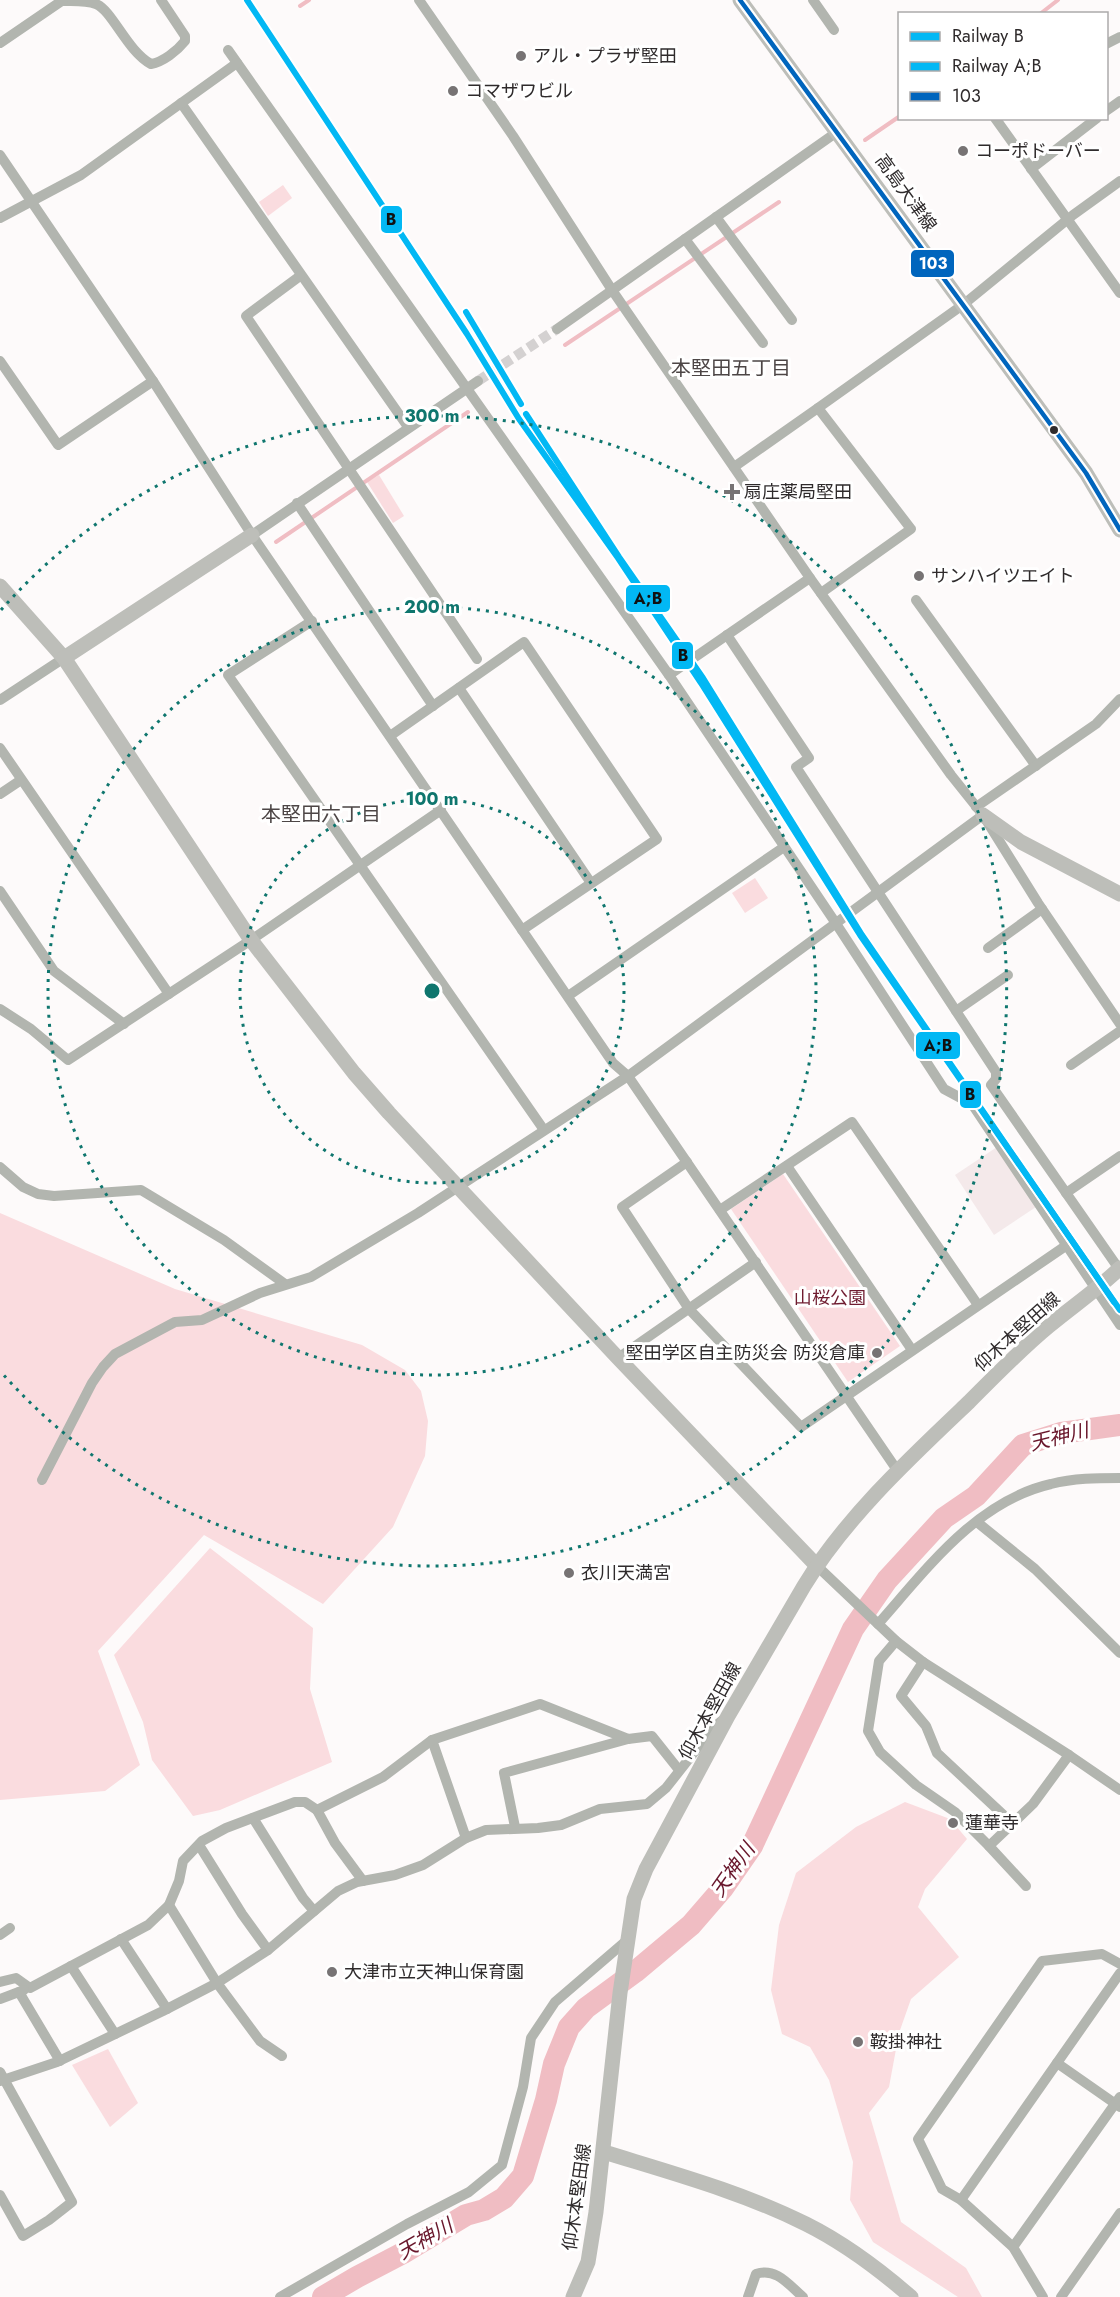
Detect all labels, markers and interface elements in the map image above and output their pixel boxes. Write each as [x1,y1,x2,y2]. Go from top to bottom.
legend [898,12,1108,120]
text: Railway B [952,23,1024,49]
place label: アル・プラザ堅田 [533,43,677,69]
marker: アル・プラザ堅田 [514,49,528,63]
text: Railway A;B [952,53,1042,79]
place label: コマザワビル [465,78,573,104]
text: 103 [952,83,981,109]
marker: コマザワビル [446,84,460,98]
place label: コーポドーバー [975,138,1101,164]
marker: コーポドーバー [956,144,970,158]
street label: 高島大津線 [869,149,943,237]
line badge: B [380,205,403,234]
text: B [386,208,396,231]
line badge: 103 [910,249,955,278]
text: 103 [919,252,947,275]
district label: 本堅田五丁目 [671,354,791,383]
text: 300 m [404,403,460,429]
unlabelled marker [1048,424,1060,436]
place label: 扇庄薬局堅田 [744,479,852,505]
marker: 扇庄薬局堅田 [725,485,739,499]
place label: サンハイツエイト [931,563,1075,589]
marker: サンハイツエイト [912,569,926,583]
line badge: A;B [625,584,671,613]
text: A;B [633,587,662,610]
text: 200 m [404,594,460,620]
line badge: B [671,641,694,670]
text: B [678,644,688,667]
text: 100 m [405,786,459,812]
district label: 本堅田六丁目 [261,800,381,829]
centre of rings [422,981,442,1001]
line badge: A;B [915,1031,961,1060]
text: A;B [923,1034,952,1057]
line badge: B [959,1080,982,1109]
text: B [965,1083,975,1106]
park label: 山桜公園 [794,1285,866,1311]
street label: 仰木本堅田線 [968,1286,1066,1378]
place label: 堅田学区自主防災会 防災倉庫 [626,1340,865,1366]
marker: 堅田学区自主防災会 防災倉庫 [870,1346,884,1360]
water label: 天神川 [1026,1415,1094,1458]
place label: 衣川天満宮 [581,1560,671,1586]
marker: 衣川天満宮 [562,1566,576,1580]
street label: 仰木本堅田線 [672,1657,748,1765]
place label: 蓮華寺 [965,1810,1019,1836]
marker: 蓮華寺 [946,1816,960,1830]
water label: 天神川 [704,1835,763,1903]
place label: 大津市立天神山保育園 [344,1959,524,1985]
marker: 大津市立天神山保育園 [325,1965,339,1979]
place label: 鞍掛神社 [870,2029,942,2055]
marker: 鞍掛神社 [851,2035,865,2049]
street label: 仰木本堅田線 [557,2142,597,2252]
water label: 天神川 [392,2210,460,2267]

